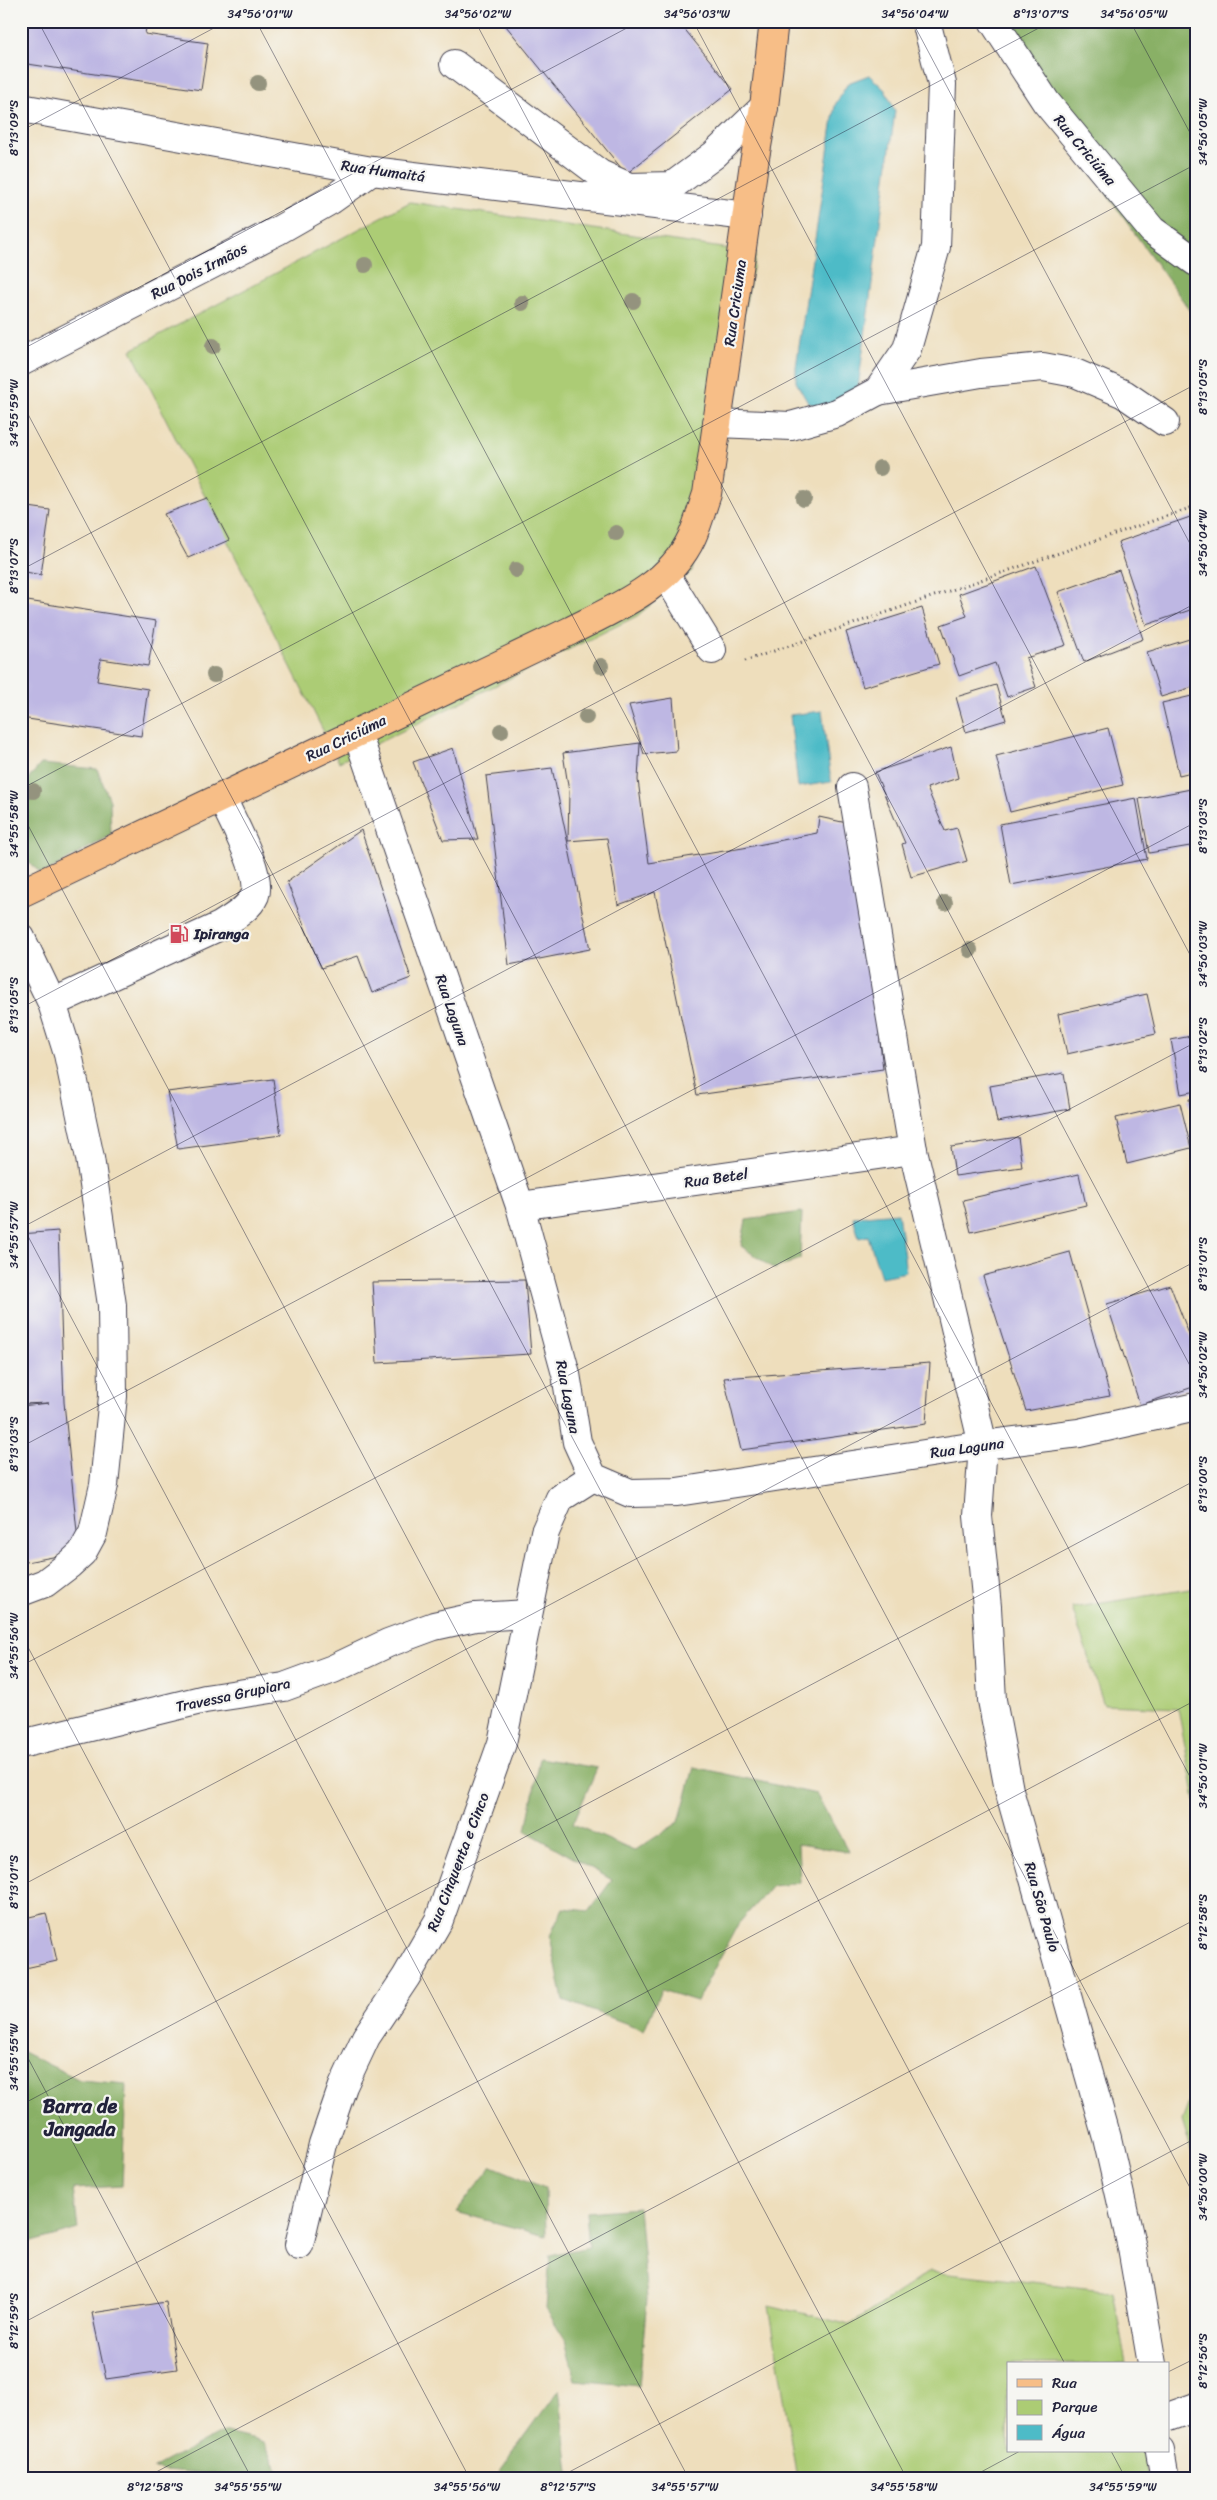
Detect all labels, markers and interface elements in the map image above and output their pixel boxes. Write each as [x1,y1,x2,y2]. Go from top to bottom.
text: 34°56'01"W [228,3,293,25]
text: 34°56'02"W [445,3,512,25]
text: 34°56'03"W [664,3,731,25]
text: 34°56'04"W [881,3,949,25]
text: 8°13'07"S [1013,3,1069,25]
text: 34°56'05"W [1101,3,1168,25]
text: 34°56'05"W [1192,98,1214,166]
text: 8°13'09"S [3,100,25,156]
street label: Rua Criciúma [1047,108,1123,192]
street label: Rua Humaitá [339,152,427,190]
street label: Rua Dois Irmãos [146,235,252,307]
street label: Rua Criciuma [716,258,754,348]
text: 8°13'05"S [1192,359,1214,415]
text: 34°55'59"W [3,379,25,447]
text: 34°56'04"W [1192,509,1214,577]
text: 8°13'07"S [3,538,25,594]
street label: Rua Criciúma [301,707,391,769]
text: 34°55'58"W [3,790,25,858]
text: 8°13'03"S [1192,798,1214,854]
text: 34°56'03"W [1192,920,1214,987]
place label: Ipiranga [193,921,249,947]
fuel station icon: Ipiranga [168,923,190,945]
street label: Rua Laguna [428,971,477,1050]
text: 8°13'05"S [3,977,25,1033]
text: 8°13'02"S [1192,1017,1214,1073]
street label: Rua Betel [683,1161,750,1195]
text: 34°55'57"W [3,1201,25,1268]
text: 8°13'01"S [1192,1237,1214,1291]
text: 34°56'02"W [1192,1331,1214,1398]
street label: Rua Laguna [548,1358,588,1436]
text: 8°13'03"S [3,1416,25,1472]
street label: Rua Laguna [928,1430,1006,1466]
text: 8°13'00"S [1192,1455,1214,1512]
text: 34°55'56"W [3,1612,25,1679]
street label: Travessa Grupiara [173,1670,293,1720]
text: 34°56'01"W [1192,1743,1214,1808]
street label: Rua Cinquenta e Cinco [419,1788,497,1935]
text: 8°13'01"S [3,1855,25,1909]
street label: Rua São Paulo [1017,1859,1067,1956]
text: 8°12'58"S [1192,1894,1214,1950]
text: 34°55'55"W [3,2023,25,2091]
district label: Barra de Jangada [43,2089,118,2147]
text: 34°56'00"W [1192,2153,1214,2221]
text: 8°12'59"S [3,2292,25,2349]
text: 8°12'56"S [1192,2333,1214,2389]
legend [1007,2362,1170,2452]
text: Rua [1052,2370,1077,2396]
text: Parque [1052,2394,1097,2420]
text: Água [1051,2420,1085,2446]
text: 8°12'58"S [127,2476,183,2498]
text: 34°55'55"W [214,2476,282,2498]
text: 34°55'56"W [434,2476,501,2498]
text: 8°12'57"S [540,2476,596,2498]
text: 34°55'57"W [652,2476,719,2498]
text: 34°55'58"W [870,2476,938,2498]
text: 34°55'59"W [1089,2476,1157,2498]

